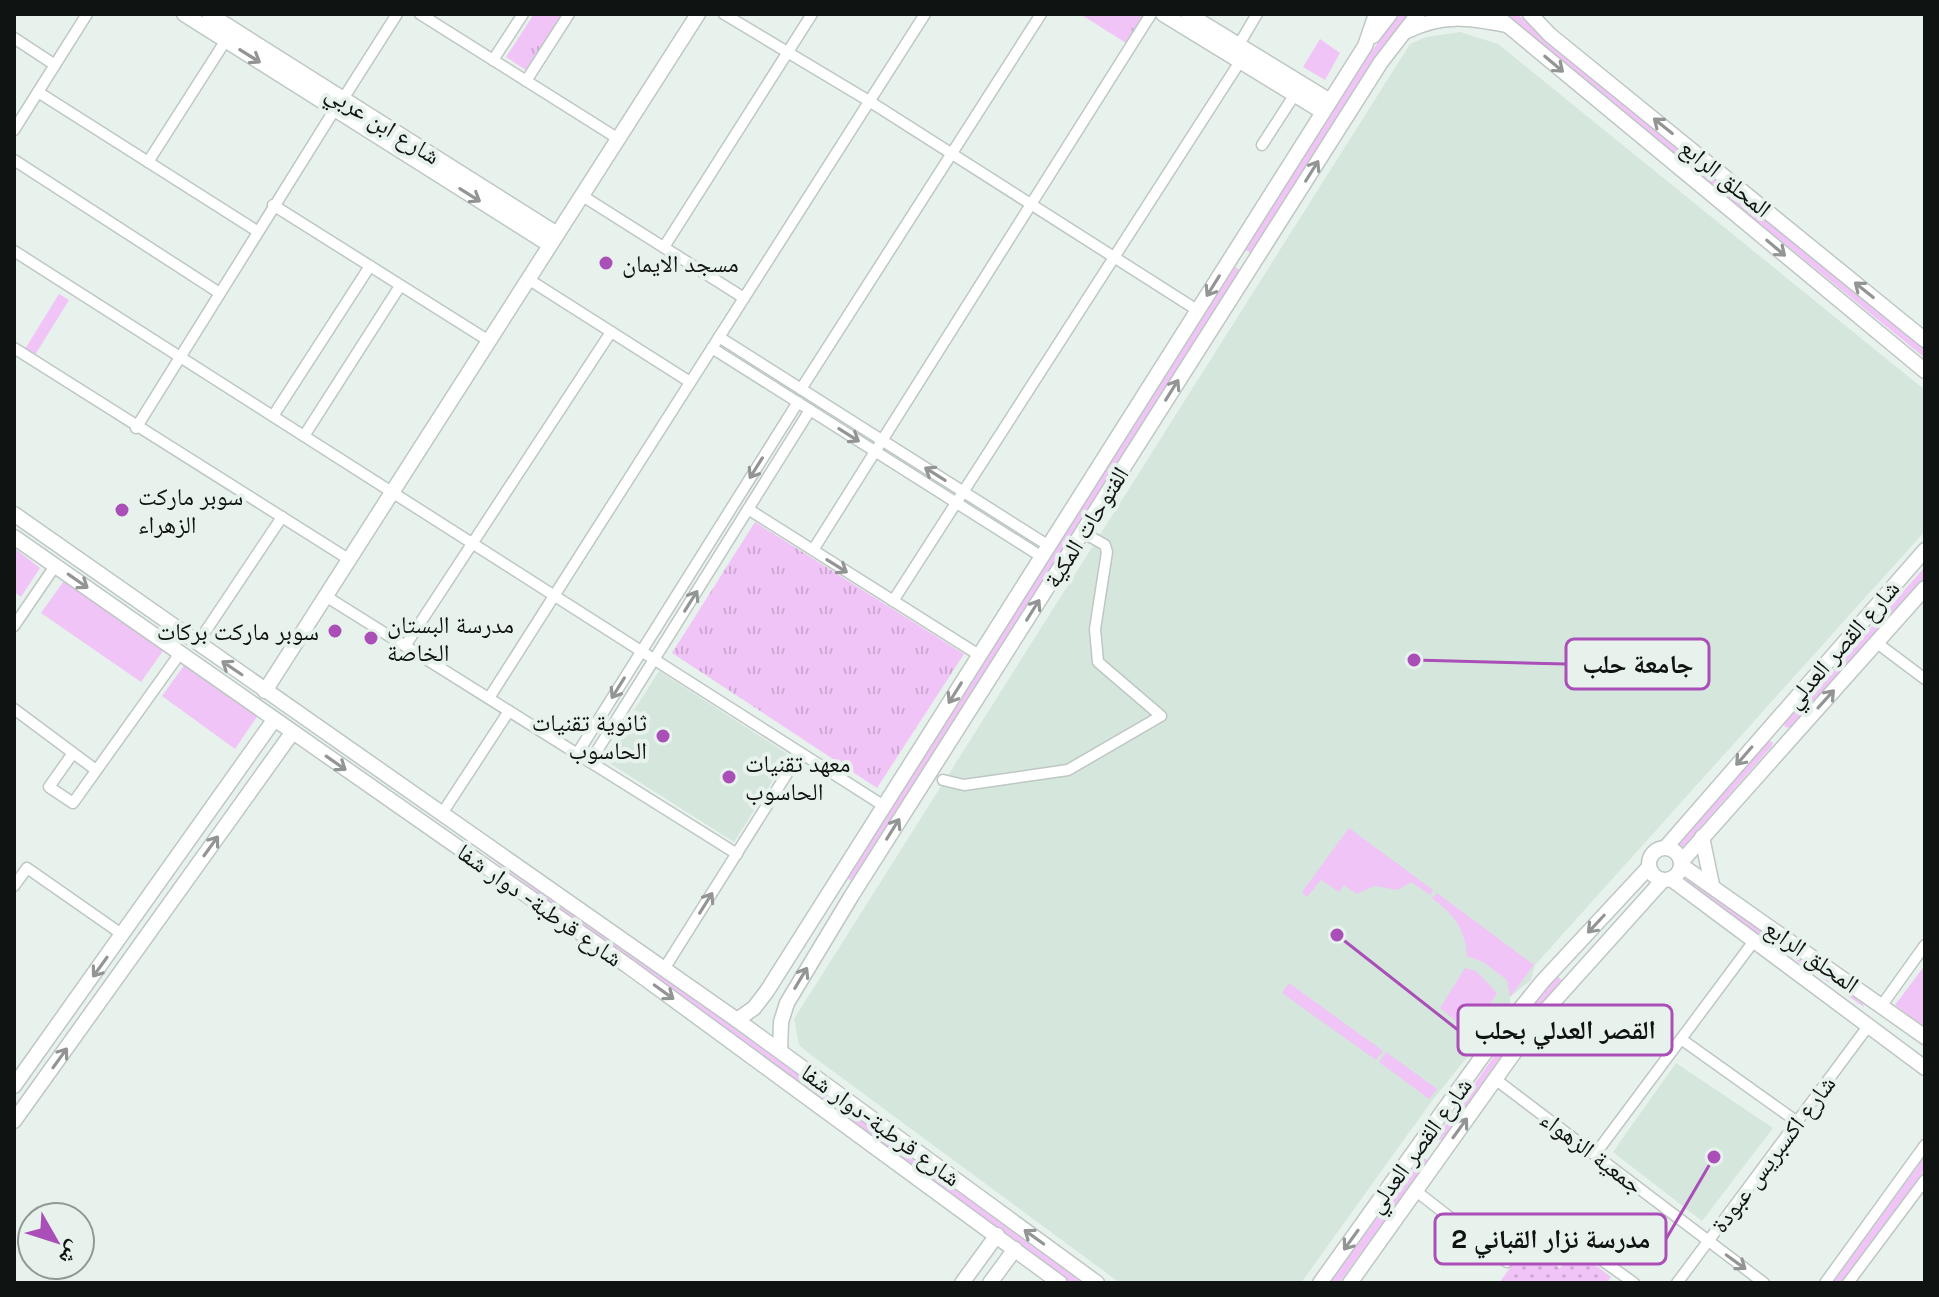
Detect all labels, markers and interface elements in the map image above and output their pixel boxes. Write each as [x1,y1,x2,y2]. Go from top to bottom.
one-way arrow [238,48,261,64]
one-way arrow [1543,56,1564,73]
street label: شارع ابن عربي [318,77,446,175]
one-way arrow [1653,118,1674,135]
street label: المحلق الرابع [1674,132,1778,224]
one-way arrow [1305,160,1321,183]
one-way arrow [458,187,481,203]
one-way arrow [1765,239,1786,257]
place label: مسجد الايمان [622,248,739,279]
marker: مسجد الايمان [597,254,615,272]
one-way arrow [1204,275,1221,297]
one-way arrow [1854,282,1875,300]
one-way arrow [1165,379,1181,402]
one-way arrow [837,427,860,443]
one-way arrow [748,456,764,479]
street label: الفتوحات المكية [1036,461,1136,593]
one-way arrow [925,465,947,482]
place label: سوبر ماركت الزهراء [138,481,243,540]
marker: سوبر ماركت الزهراء [113,501,131,519]
one-way arrow [825,558,848,574]
one-way arrow [66,573,88,589]
street label: شارع القصر العدلي [1778,573,1909,717]
one-way arrow [683,590,699,613]
one-way arrow [1024,599,1041,621]
place label: مدرسة البستان الخاصة [387,609,514,668]
place label: سوبر ماركت بركات [157,616,319,647]
marker: سوبر ماركت بركات [326,622,344,640]
marker: مدرسة البستان الخاصة [362,629,380,647]
callout: جامعة حلب [1566,639,1709,689]
text: جامعة حلب [1582,647,1694,681]
one-way arrow [222,660,244,676]
one-way arrow [609,676,625,699]
one-way arrow [946,682,963,704]
one-way arrow [1817,689,1836,709]
place label: ثانوية تقنيات الحاسوب [532,707,647,766]
marker: ثانوية تقنيات الحاسوب [654,727,672,745]
one-way arrow [1735,745,1753,766]
place label: معهد تقنيات الحاسوب [745,748,850,807]
one-way arrow [325,755,347,771]
marker: معهد تقنيات الحاسوب [720,768,738,786]
one-way arrow [886,818,902,841]
one-way arrow [203,836,219,858]
street label: شارع قرطبة- دوار شفا [451,836,629,974]
one-way arrow [698,892,714,915]
street label: المحلق الرابع [1759,912,1865,1000]
one-way arrow [1586,914,1605,934]
one-way arrow [92,955,108,977]
one-way arrow [794,967,810,990]
one-way arrow [653,984,674,1001]
callout: القصر العدلي بحلب [1458,1005,1672,1055]
text: القصر العدلي بحلب [1474,1013,1656,1050]
one-way arrow [51,1047,68,1069]
street label: شارع قرطبة-دوار شفا [795,1057,967,1193]
street label: شارع اكسبريس عبودة [1704,1069,1842,1239]
street label: شارع القصر العدلي [1359,1071,1482,1221]
street label: جمعية الزهواء [1534,1103,1650,1201]
one-way arrow [1452,1118,1468,1140]
north arrow [16,1201,96,1281]
callout: مدرسة نزار القباني 2 [1435,1214,1666,1264]
text: مدرسة نزار القباني 2 [1452,1222,1650,1259]
one-way arrow [1024,1229,1045,1246]
one-way arrow [1343,1229,1360,1250]
text: ش [53,1236,90,1271]
one-way arrow [1724,1254,1746,1270]

